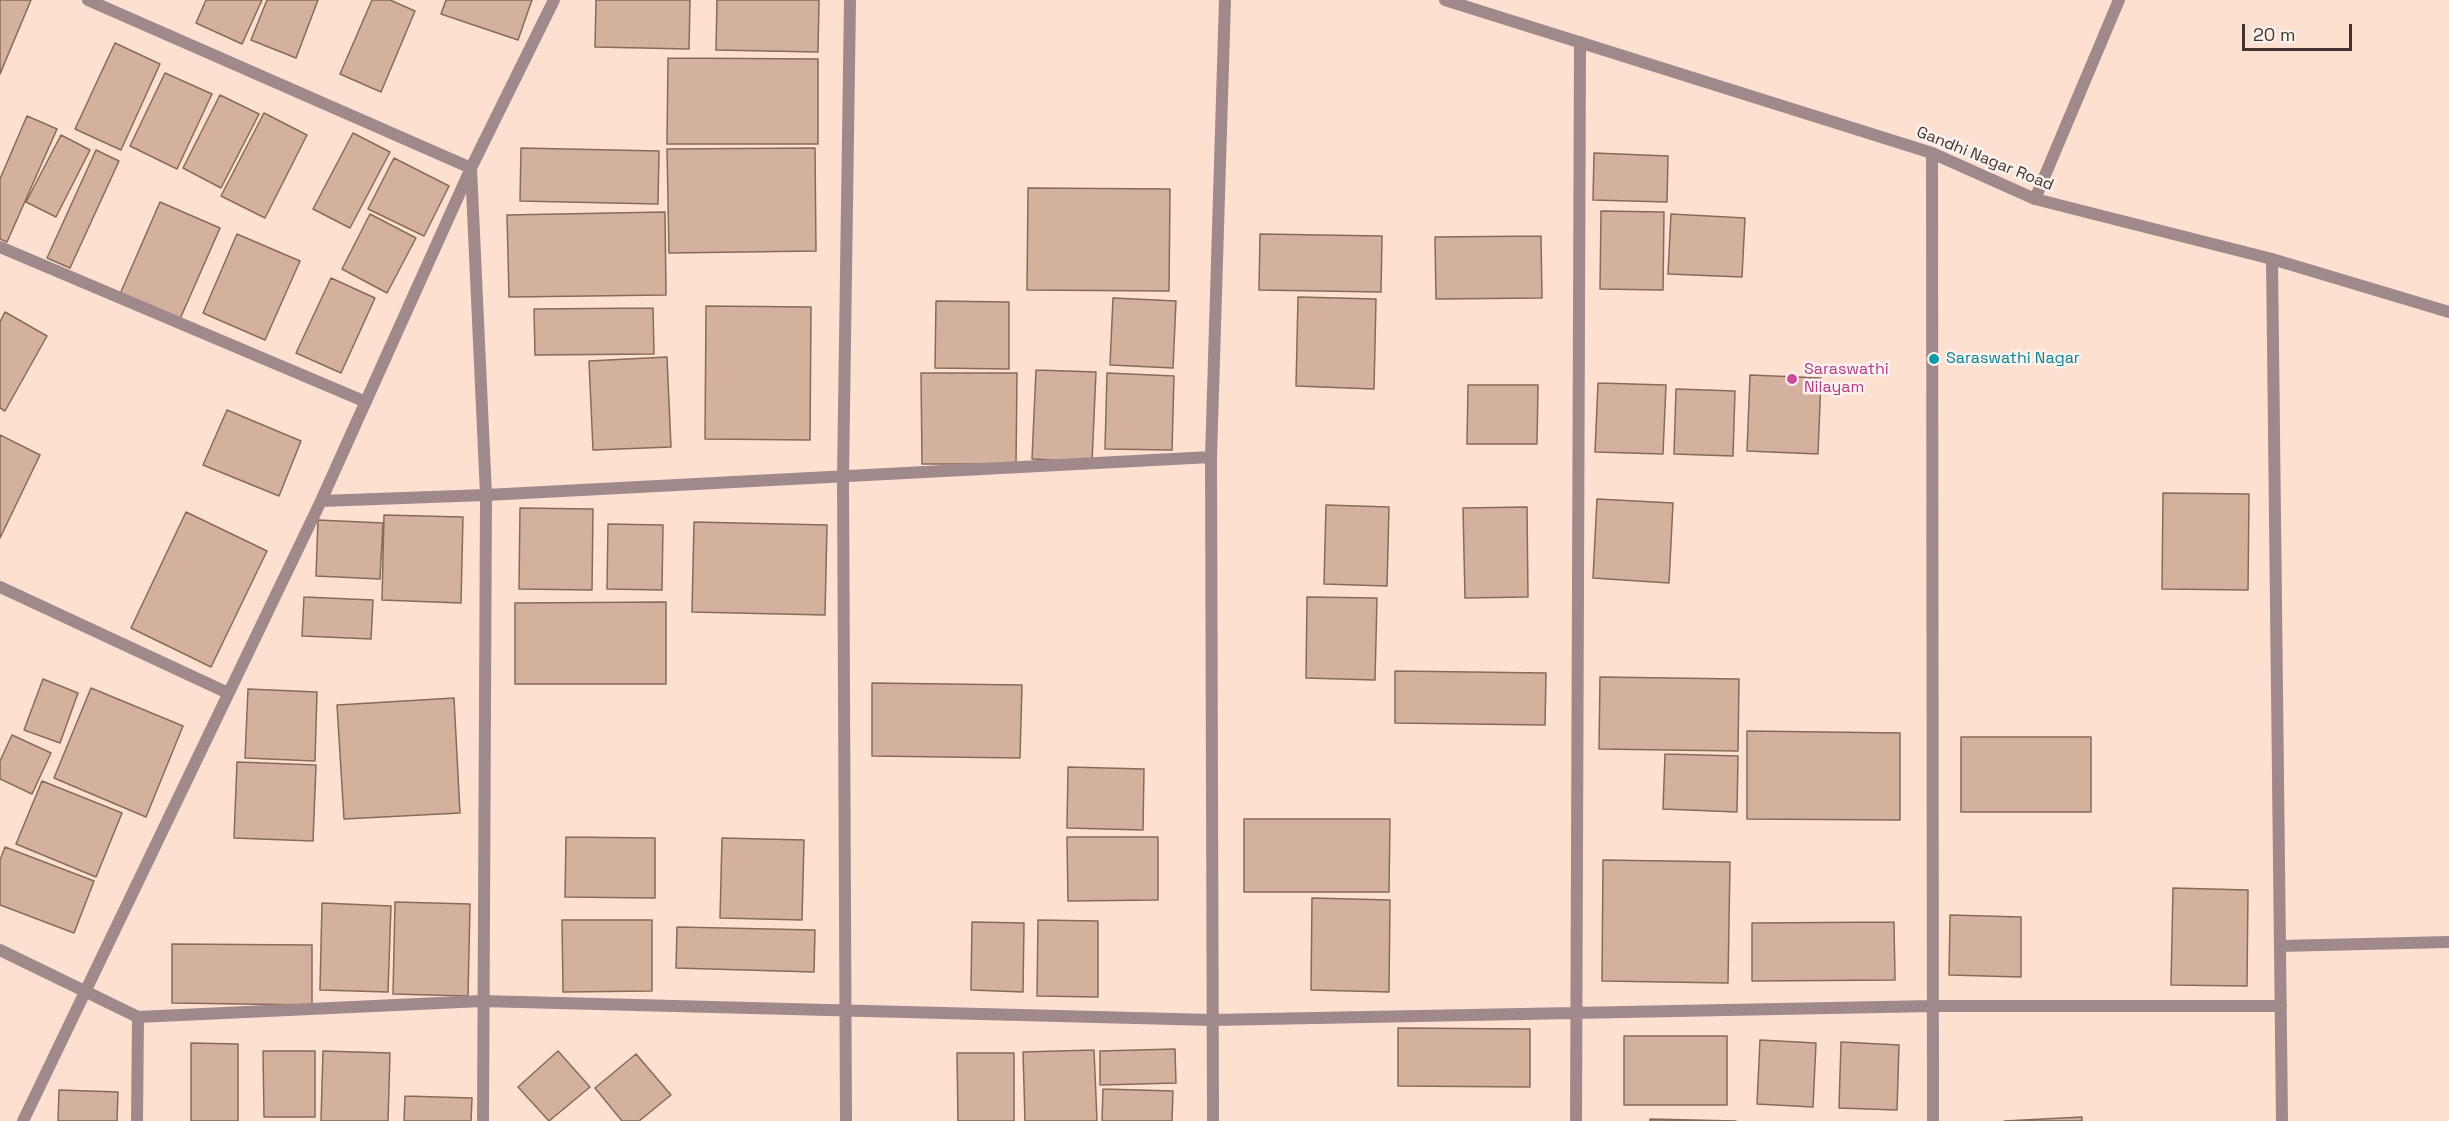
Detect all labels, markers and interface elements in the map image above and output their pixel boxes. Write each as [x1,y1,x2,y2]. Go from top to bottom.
scale bar [2245,12,2354,50]
text: 20 m [2253,23,2296,46]
street label: Gandhi Nagar Road [1914,123,2056,195]
place label: Saraswathi Nagar [1946,349,2080,369]
marker: Saraswathi Nagar [1927,352,1941,366]
place label: Saraswathi Nilayam [1804,360,1889,398]
marker: Saraswathi Nilayam [1785,372,1799,386]

